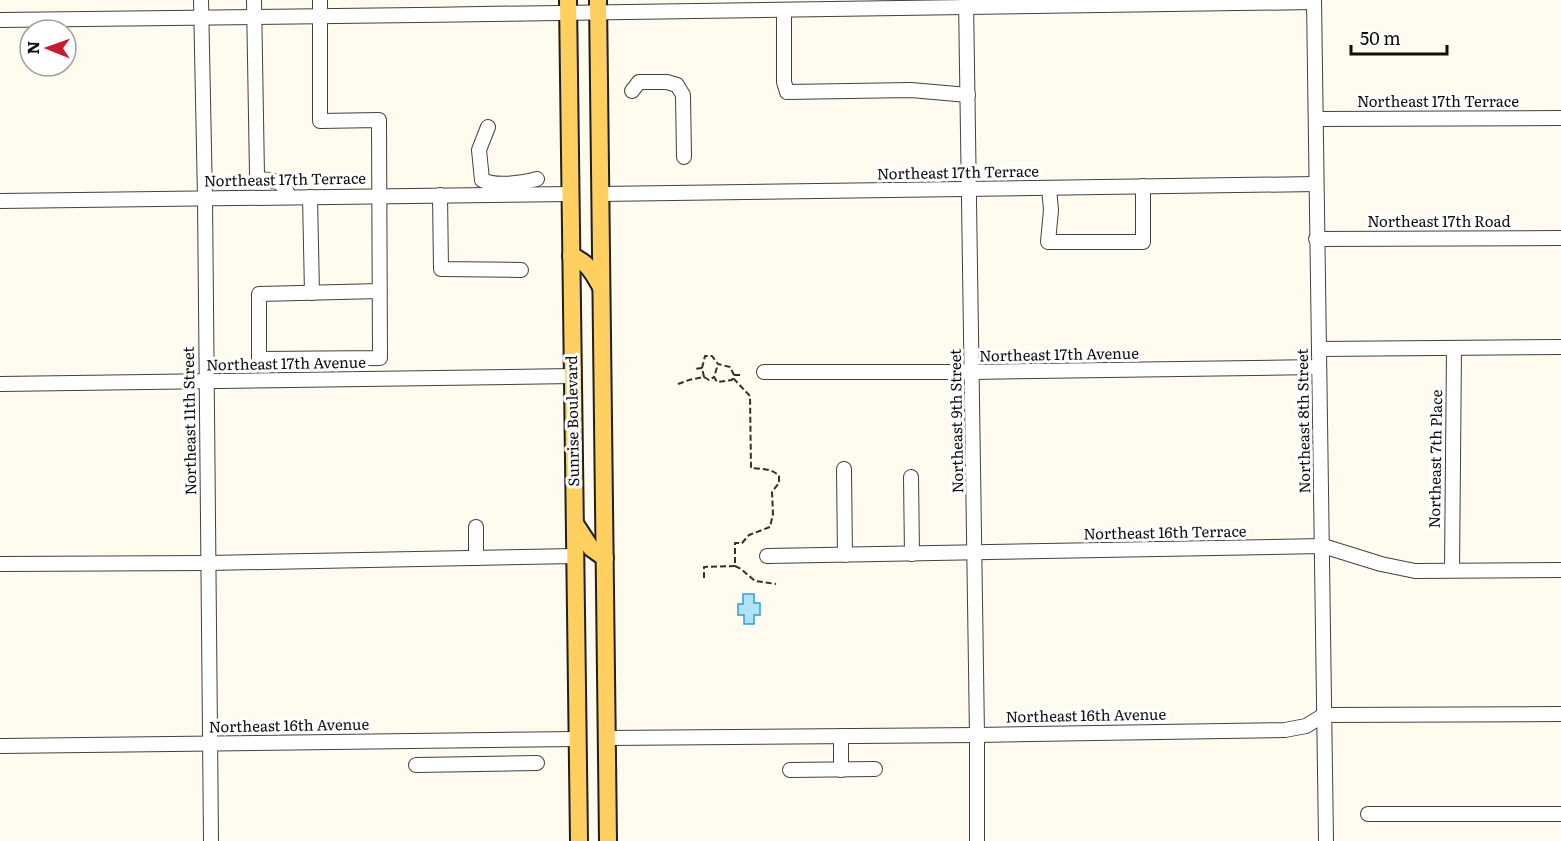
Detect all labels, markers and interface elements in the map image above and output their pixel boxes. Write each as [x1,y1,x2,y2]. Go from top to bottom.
north arrow [18,18,78,78]
scale bar [1351,18,1447,56]
text: 50 m [1360,24,1401,51]
text: N [20,41,44,55]
street label: Northeast 17th Terrace [1357,89,1519,112]
street label: Northeast 17th Terrace [877,159,1039,184]
street label: Northeast 17th Terrace [204,166,366,191]
street label: Northeast 17th Road [1367,209,1511,232]
street label: Northeast 17th Avenue [979,341,1139,366]
street label: Northeast 11th Street [176,346,201,496]
street label: Northeast 8th Street [1290,348,1315,494]
street label: Northeast 9th Street [943,349,968,494]
street label: Northeast 17th Avenue [206,350,366,375]
street label: Sunrise Boulevard [559,355,584,487]
street label: Northeast 7th Place [1422,389,1447,528]
street label: Northeast 16th Terrace [1083,519,1247,544]
street label: Northeast 16th Avenue [1005,702,1167,727]
street label: Northeast 16th Avenue [208,712,370,737]

